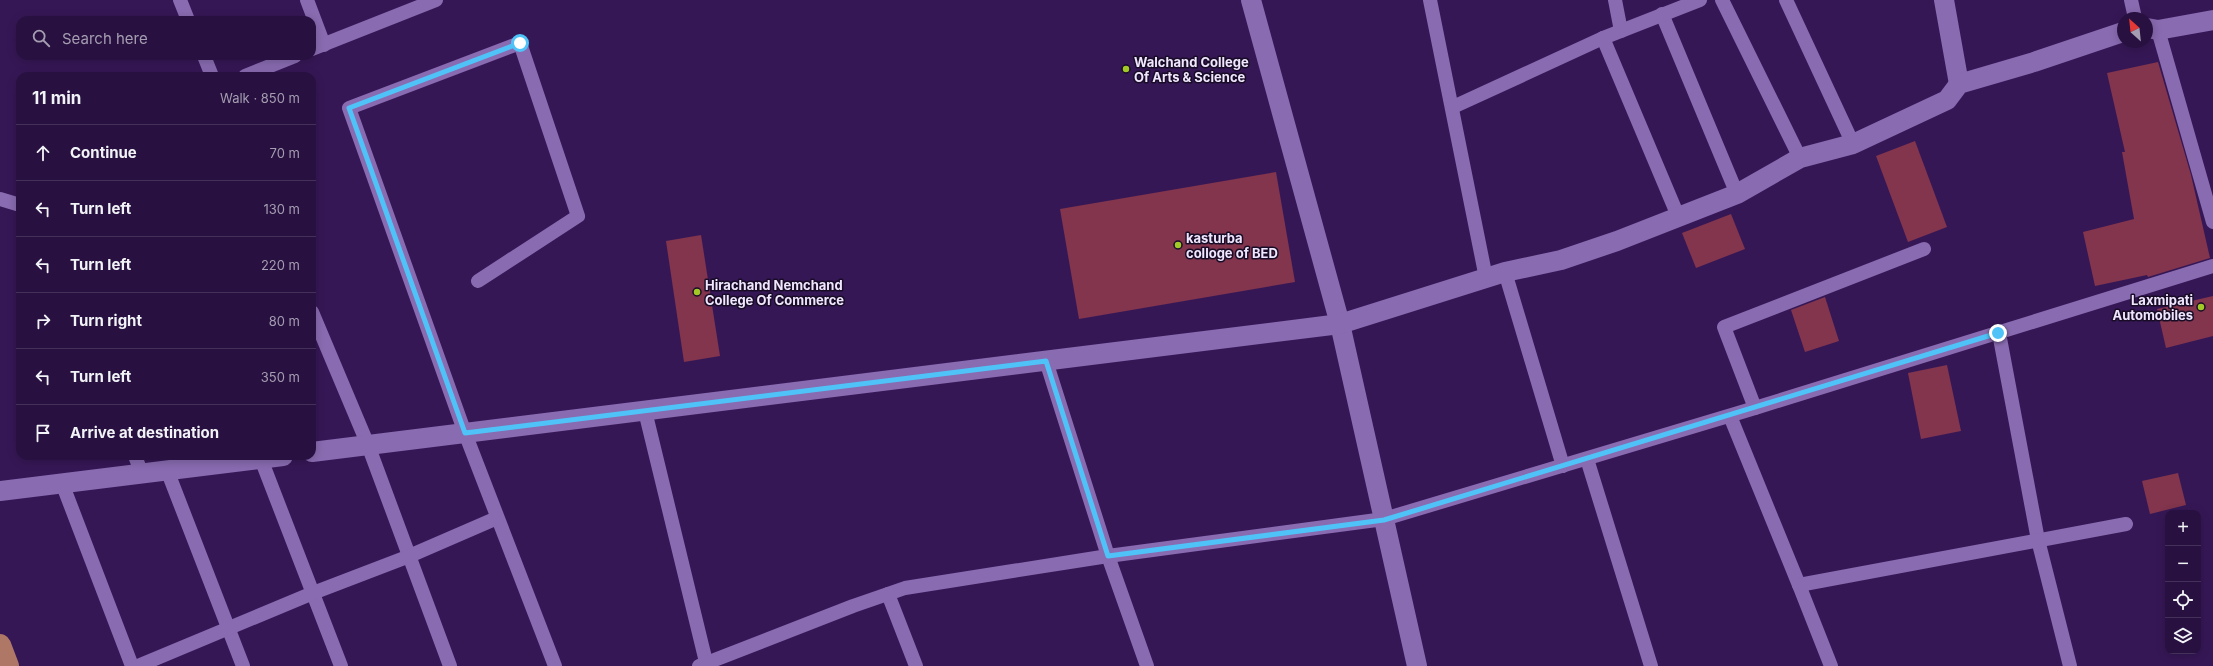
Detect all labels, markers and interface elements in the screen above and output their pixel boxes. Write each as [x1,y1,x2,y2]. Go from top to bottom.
north arrow [2117,12,2153,48]
search box [16,16,316,60]
icon: search [30,27,52,49]
text: Search here [62,29,148,48]
route start [511,34,529,52]
place label: Walchand College Of Arts & Science [1134,54,1249,85]
marker: Walchand College Of Arts & Science [1121,64,1131,74]
text: 11 min [32,88,81,108]
text: Walk · 850 m [220,90,300,106]
icon: ahead [32,142,54,164]
text: Continue [70,143,137,162]
text: 70 m [270,145,300,161]
icon: left [32,198,54,220]
text: Turn left [70,199,131,218]
text: 130 m [263,201,300,217]
place label: kasturba colloge of BED [1186,230,1278,261]
marker: kasturba colloge of BED [1173,240,1183,250]
icon: left [32,254,54,276]
text: Turn left [70,255,131,274]
text: 220 m [261,257,300,273]
place label: Hirachand Nemchand College Of Commerce [705,277,844,308]
marker: Hirachand Nemchand College Of Commerce [692,287,702,297]
place label: Laxmipati Automobiles [2112,292,2193,323]
marker: Laxmipati Automobiles [2196,302,2206,312]
icon: right [32,310,54,332]
text: Turn right [70,311,142,330]
text: 80 m [269,313,300,329]
route end [1989,324,2007,342]
icon: left [32,366,54,388]
text: Turn left [70,367,131,386]
text: 350 m [261,369,300,385]
icon: arrive [32,422,54,444]
text: Arrive at destination [70,423,219,442]
map controls [2165,510,2201,654]
button: + [2165,510,2201,546]
button: − [2165,546,2201,582]
button: locate [2165,582,2201,618]
button: layers [2165,618,2201,654]

